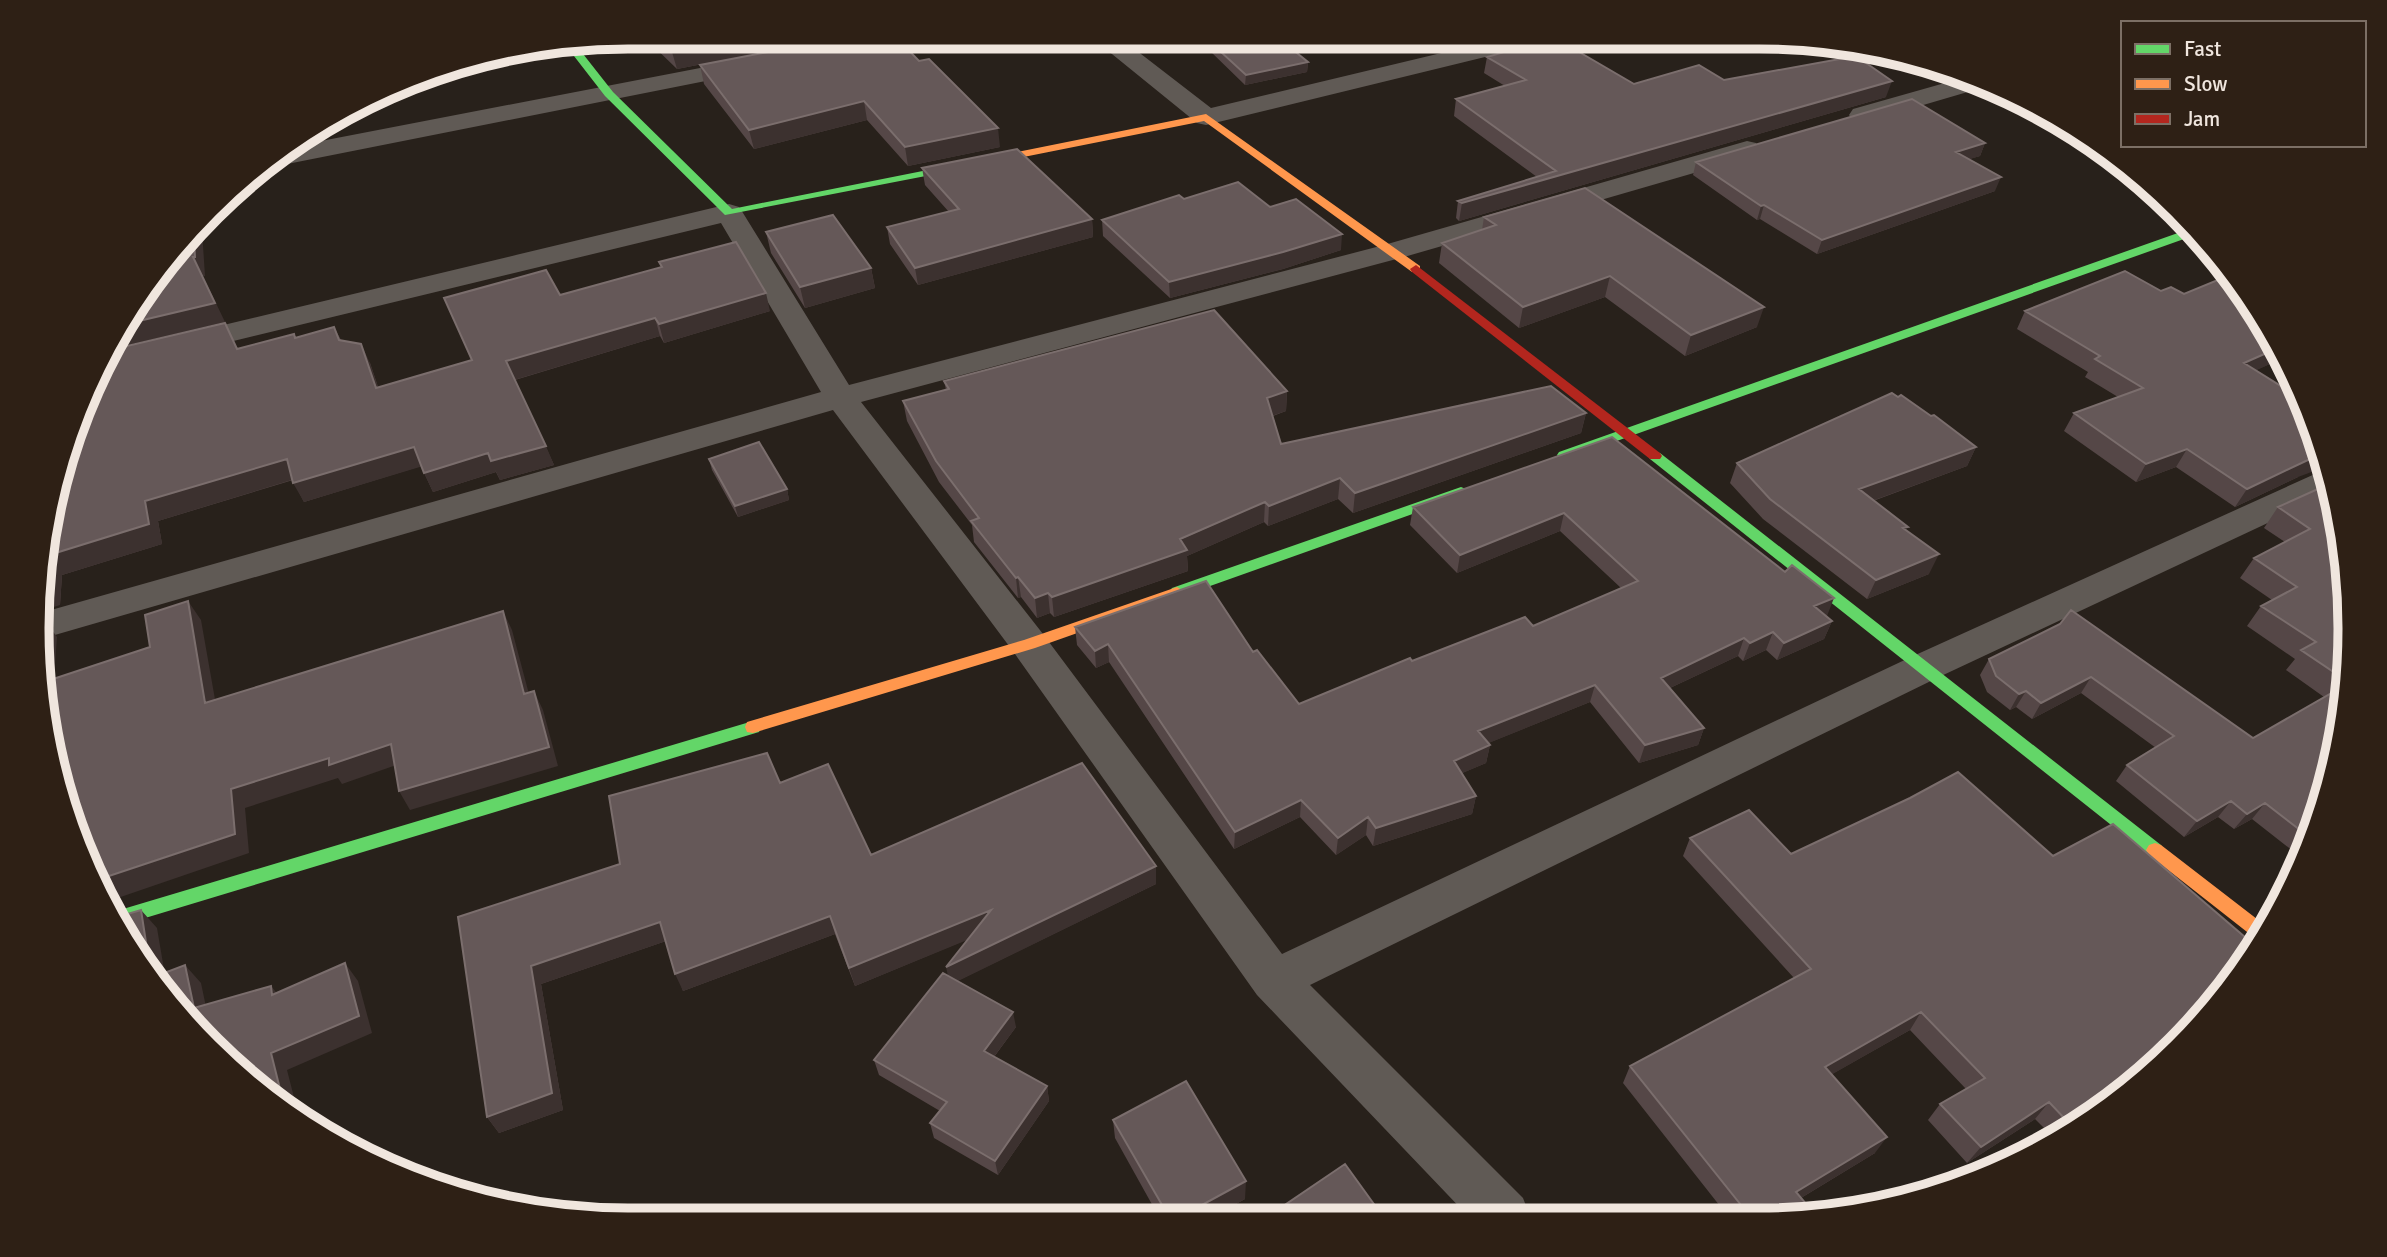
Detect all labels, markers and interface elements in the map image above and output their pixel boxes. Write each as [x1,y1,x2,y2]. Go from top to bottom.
legend [2121,21,2366,147]
text: Fast [2184,36,2221,62]
text: Slow [2184,71,2228,97]
text: Jam [2184,106,2220,132]

